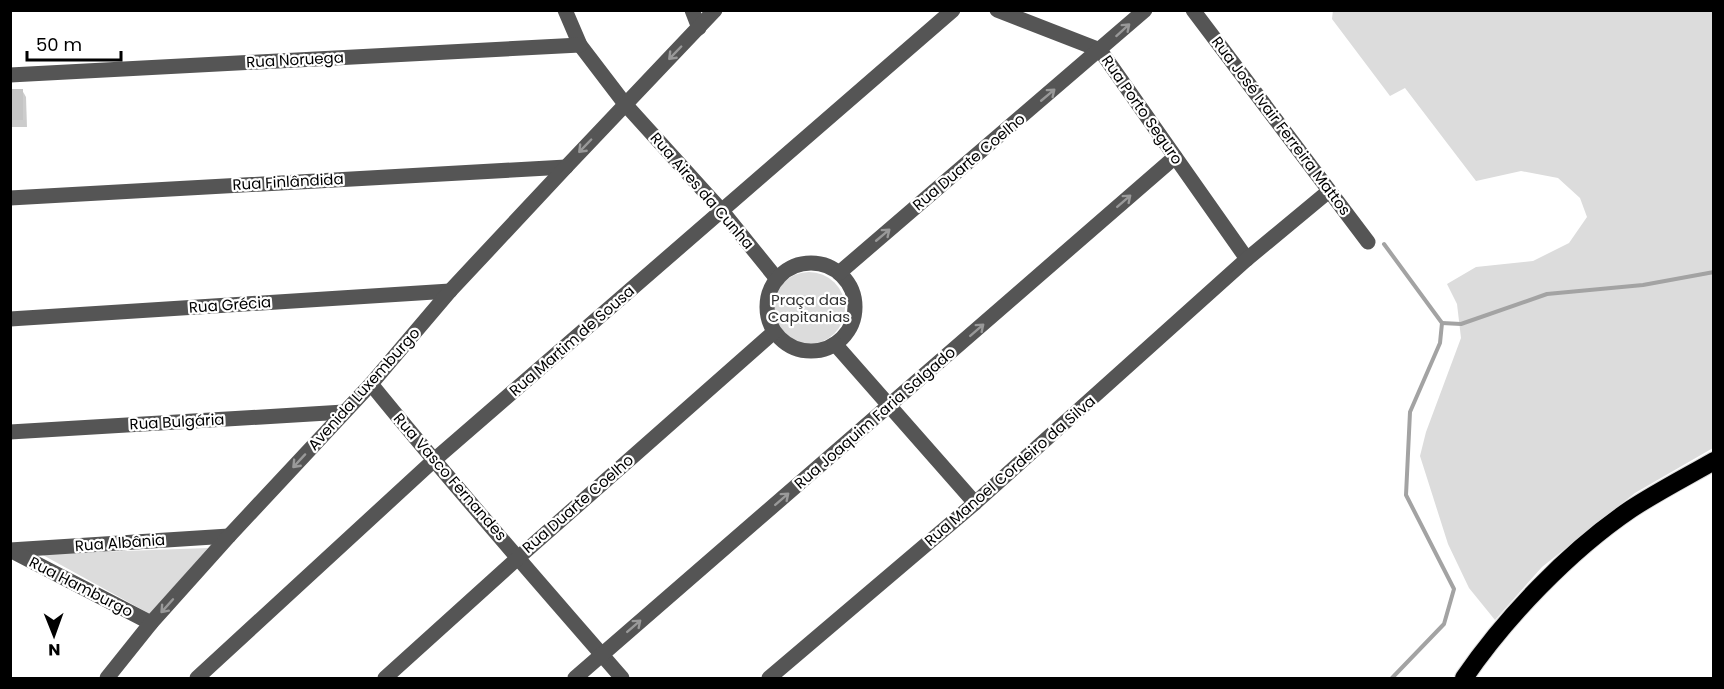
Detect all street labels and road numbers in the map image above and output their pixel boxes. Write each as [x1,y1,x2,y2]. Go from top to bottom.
street label: Rua José Ivair Ferreira Mattos [1207,32,1356,220]
street label: Rua Noruega [246,46,344,73]
street label: Rua Porto Seguro [1097,51,1188,169]
street label: Rua Duarte Coelho [908,108,1029,215]
street label: Rua Aires da Cunha [646,128,759,253]
street label: Rua Finlândida [232,168,344,195]
street label: Rua Martim de Sousa [505,280,639,401]
street label: Rua Grécia [188,291,272,318]
street label: Avenida Luxemburgo [303,323,424,455]
street label: Rua Joaquim Faria Salgado [790,342,960,494]
street label: Rua Manoel Cordeiro da Silva [920,390,1100,551]
street label: Rua Vasco Fernandes [389,408,512,545]
street label: Rua Bulgária [129,409,225,434]
street label: Rua Duarte Coelho [518,449,638,558]
street label: Rua Albânia [74,529,166,556]
street label: Rua Hamburgo [26,551,137,622]

